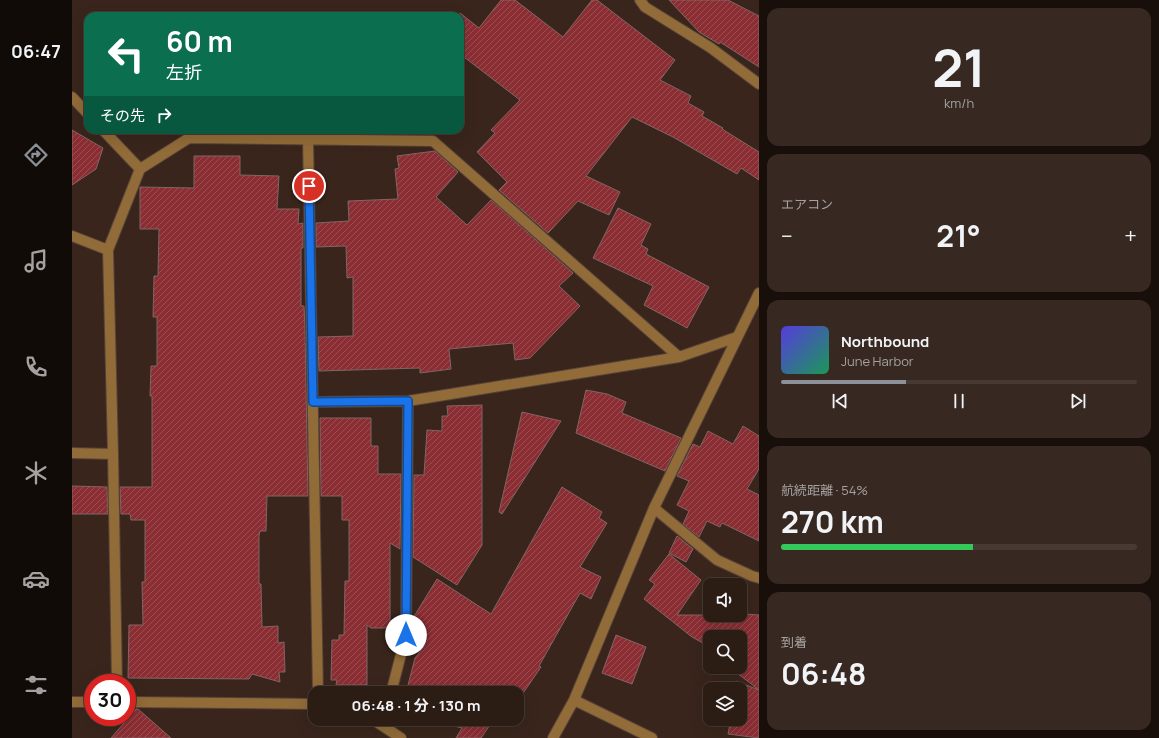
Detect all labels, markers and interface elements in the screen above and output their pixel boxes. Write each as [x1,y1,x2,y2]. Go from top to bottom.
text: 60 m [166,22,233,60]
icon: left [100,28,152,80]
text: 21 [932,32,986,103]
text: 06:47 [11,39,61,63]
text: 左折 [166,60,202,84]
text: km/h [944,94,974,112]
icon: right [153,104,175,126]
text: その先 [100,105,145,126]
icon: directions [22,141,50,169]
pin [292,169,326,203]
icon: arrive [298,175,320,197]
text: エアコン [781,195,833,213]
text: 21° [936,215,981,256]
text: − [781,221,793,251]
text: + [1124,221,1137,251]
icon: music [22,247,50,275]
text: Northbound [841,331,929,352]
text: June Harbor [841,352,914,370]
icon: phone [22,353,50,381]
icon: previous [829,390,851,412]
icon: pause [948,390,970,412]
icon: next [1067,390,1089,412]
icon: climate [22,459,50,487]
text: 航続距離 · 54% [781,481,868,499]
text: 270 km [781,501,884,542]
icon: car [22,565,50,593]
map controls [703,578,747,726]
button: sound [703,578,747,622]
position arrow [385,614,427,656]
button: search [703,630,747,674]
text: 到着 [781,633,807,651]
text: 06:48 [781,653,866,694]
icon: filters [22,671,50,699]
speed limit sign: 30 [84,674,136,726]
button: layers [703,682,747,726]
text: 06:48 · 1 分 · 130 m [352,695,480,716]

